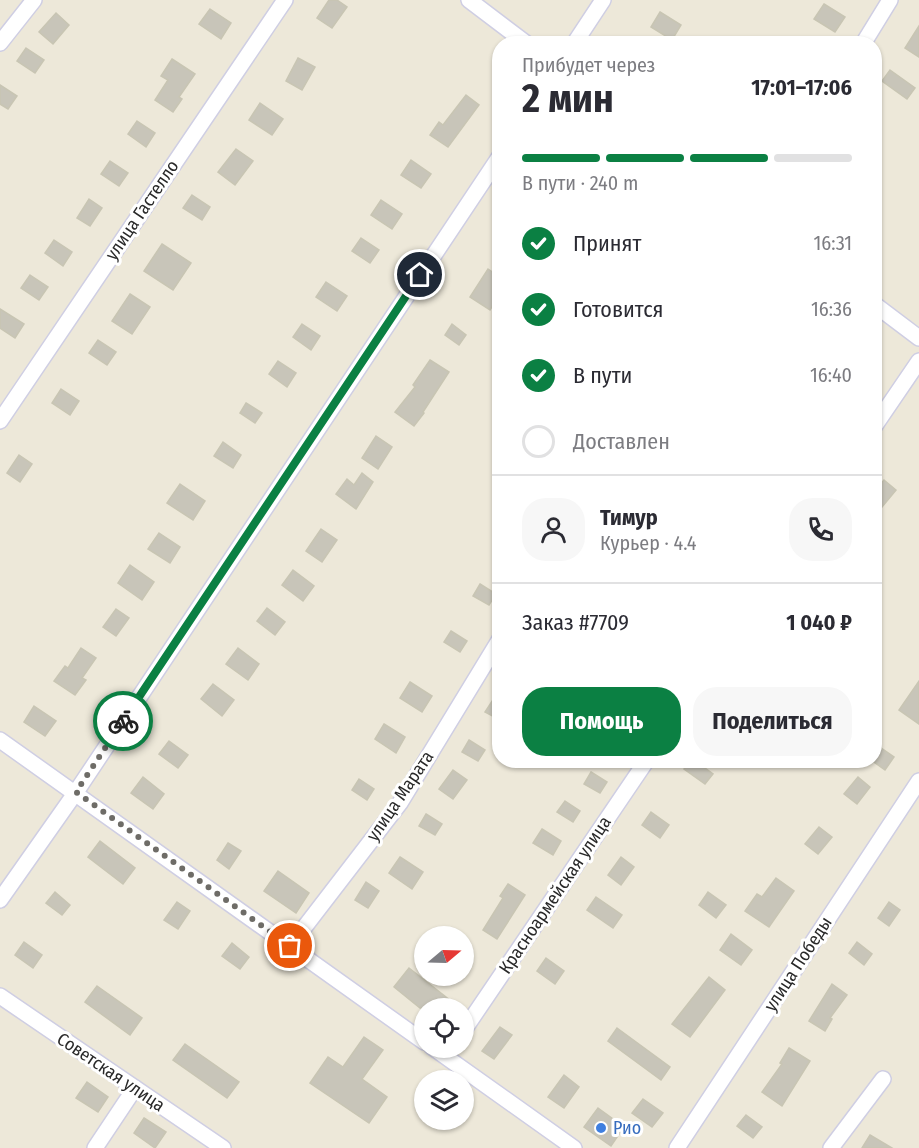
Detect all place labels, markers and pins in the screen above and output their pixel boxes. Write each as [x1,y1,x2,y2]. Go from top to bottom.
pin [394,249,445,300]
pin [264,920,315,971]
place label: Рио [613,1117,641,1139]
marker: Рио [594,1121,608,1135]

